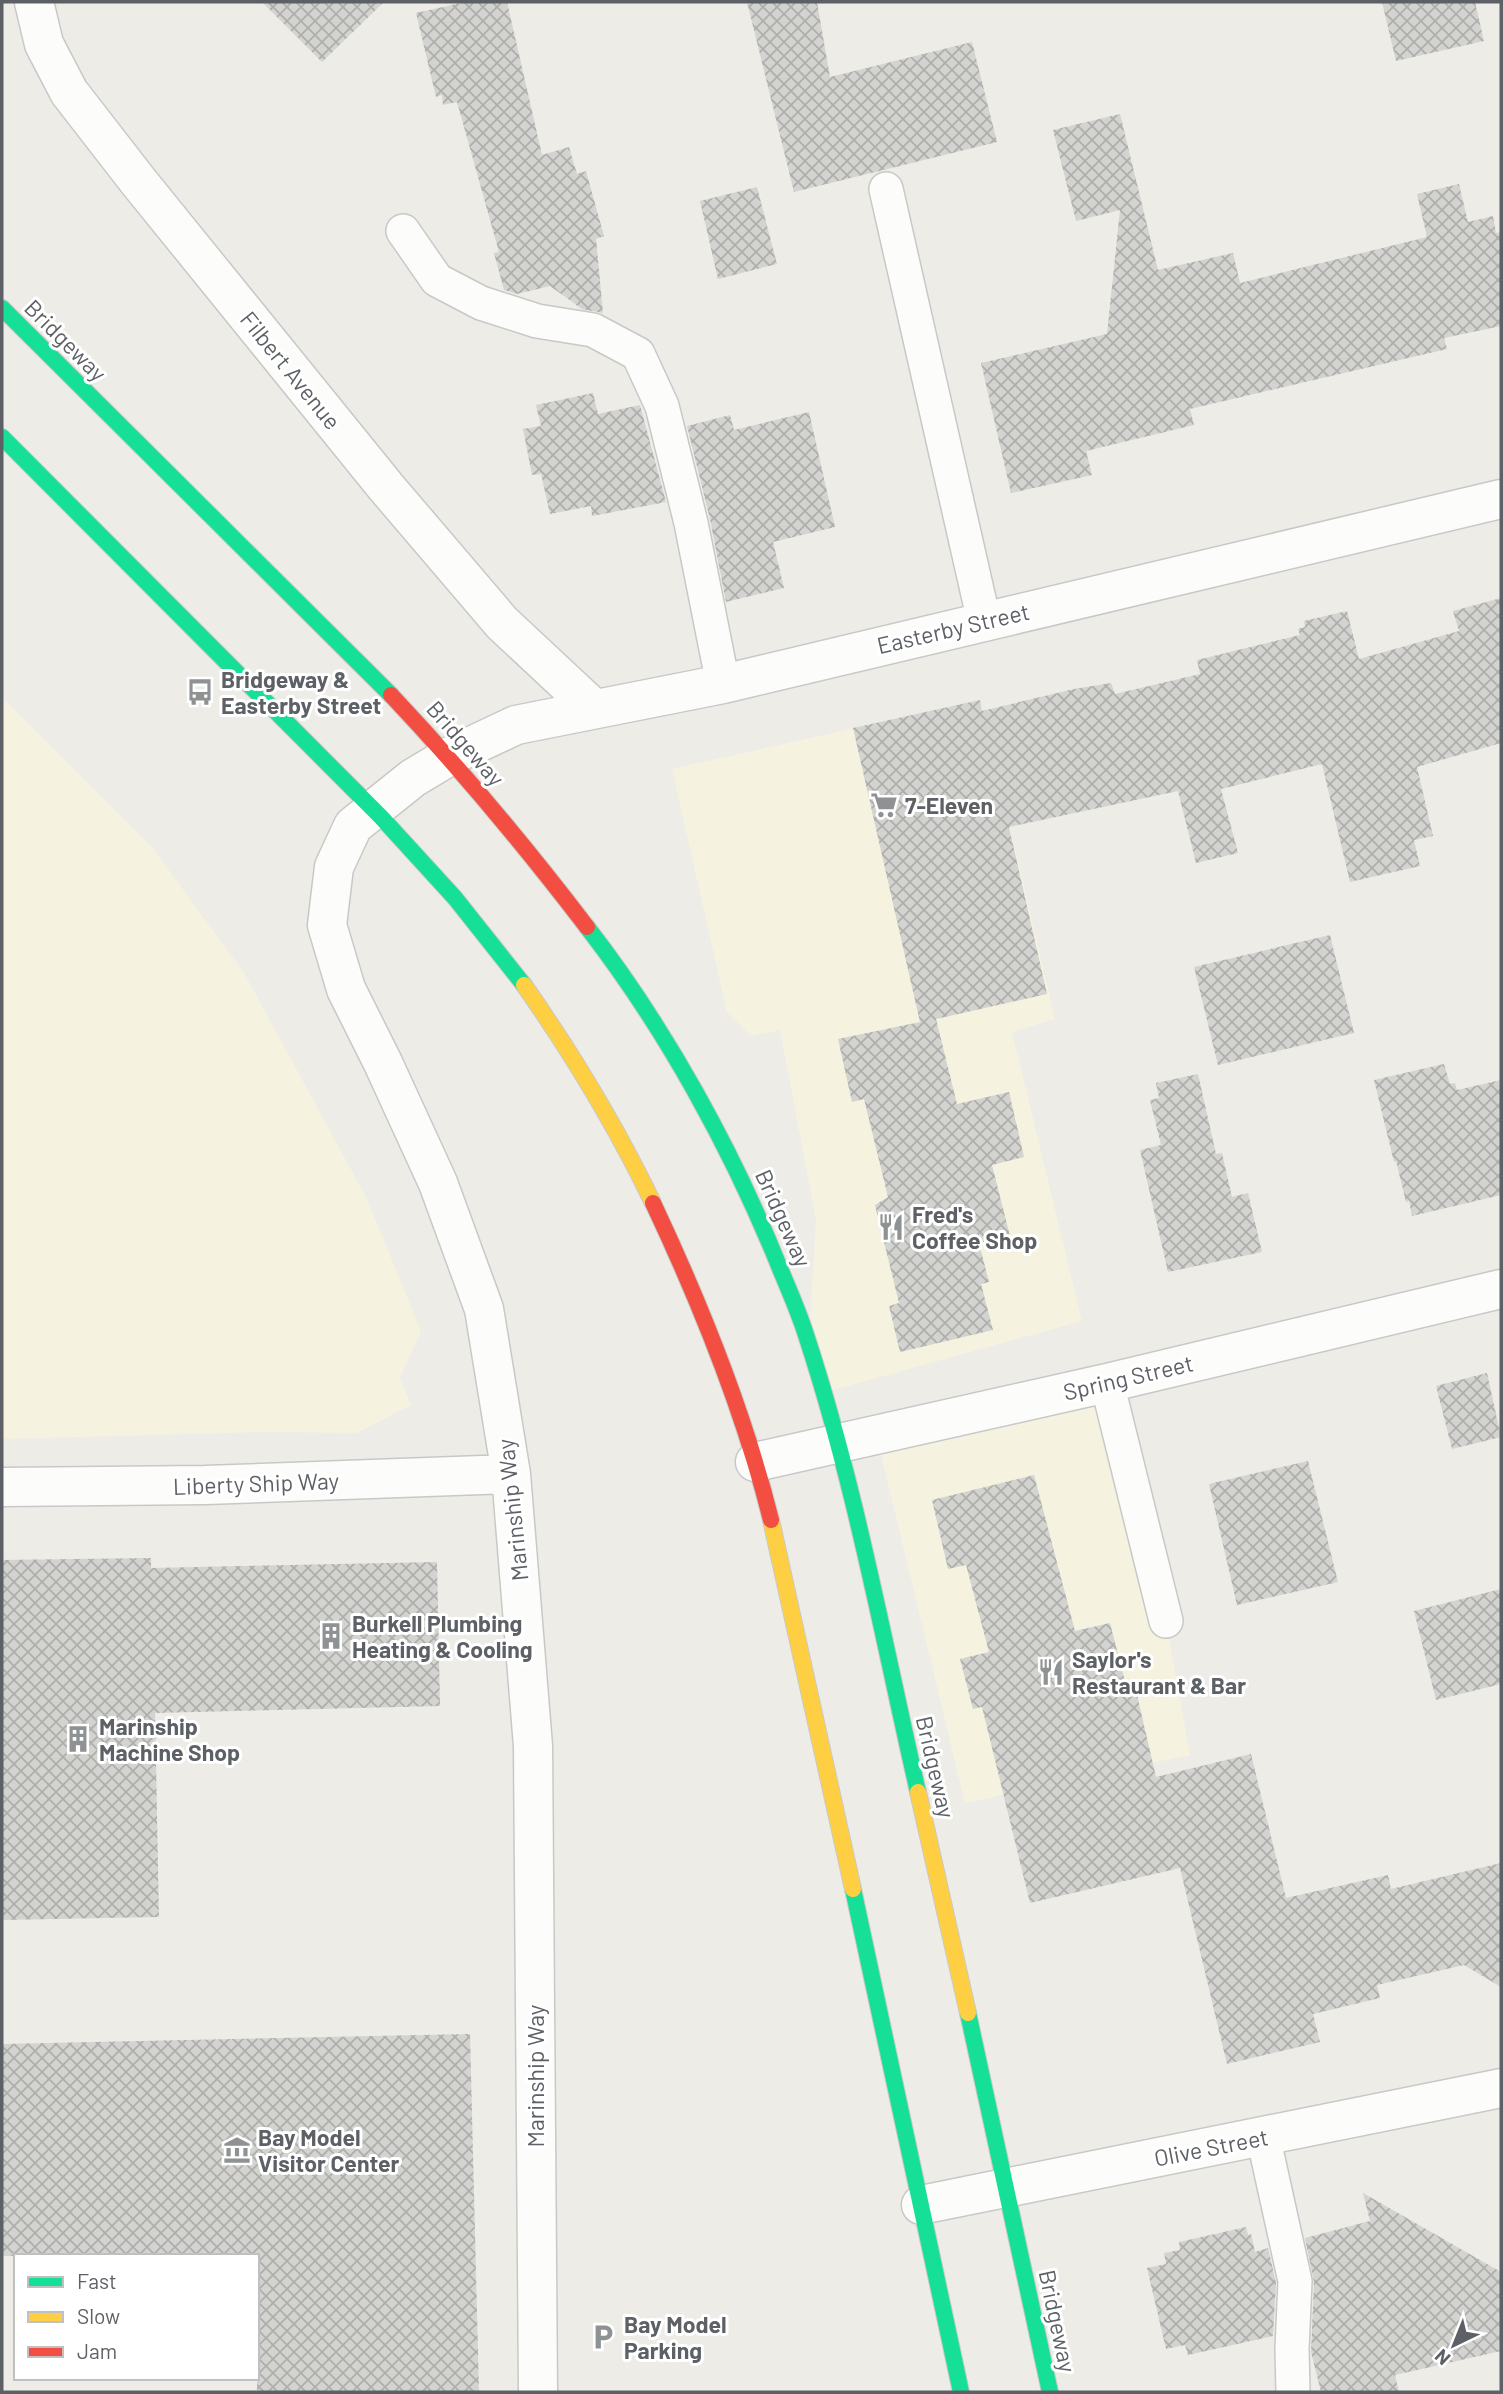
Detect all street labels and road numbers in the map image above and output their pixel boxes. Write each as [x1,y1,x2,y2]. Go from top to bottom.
street label: Bridgeway [19,293,113,387]
street label: Filbert Avenue [235,305,347,435]
street label: Easterby Street [874,597,1032,659]
street label: Bridgeway [421,695,511,792]
street label: Bridgeway [750,1165,818,1272]
street label: Spring Street [1060,1348,1196,1406]
street label: Marinship Way [491,1437,533,1582]
street label: Liberty Ship Way [172,1466,340,1500]
street label: Bridgeway [911,1713,961,1821]
street label: Marinship Way [521,2004,549,2147]
street label: Olive Street [1152,2122,1270,2172]
street label: Bridgeway [1033,2267,1083,2375]

